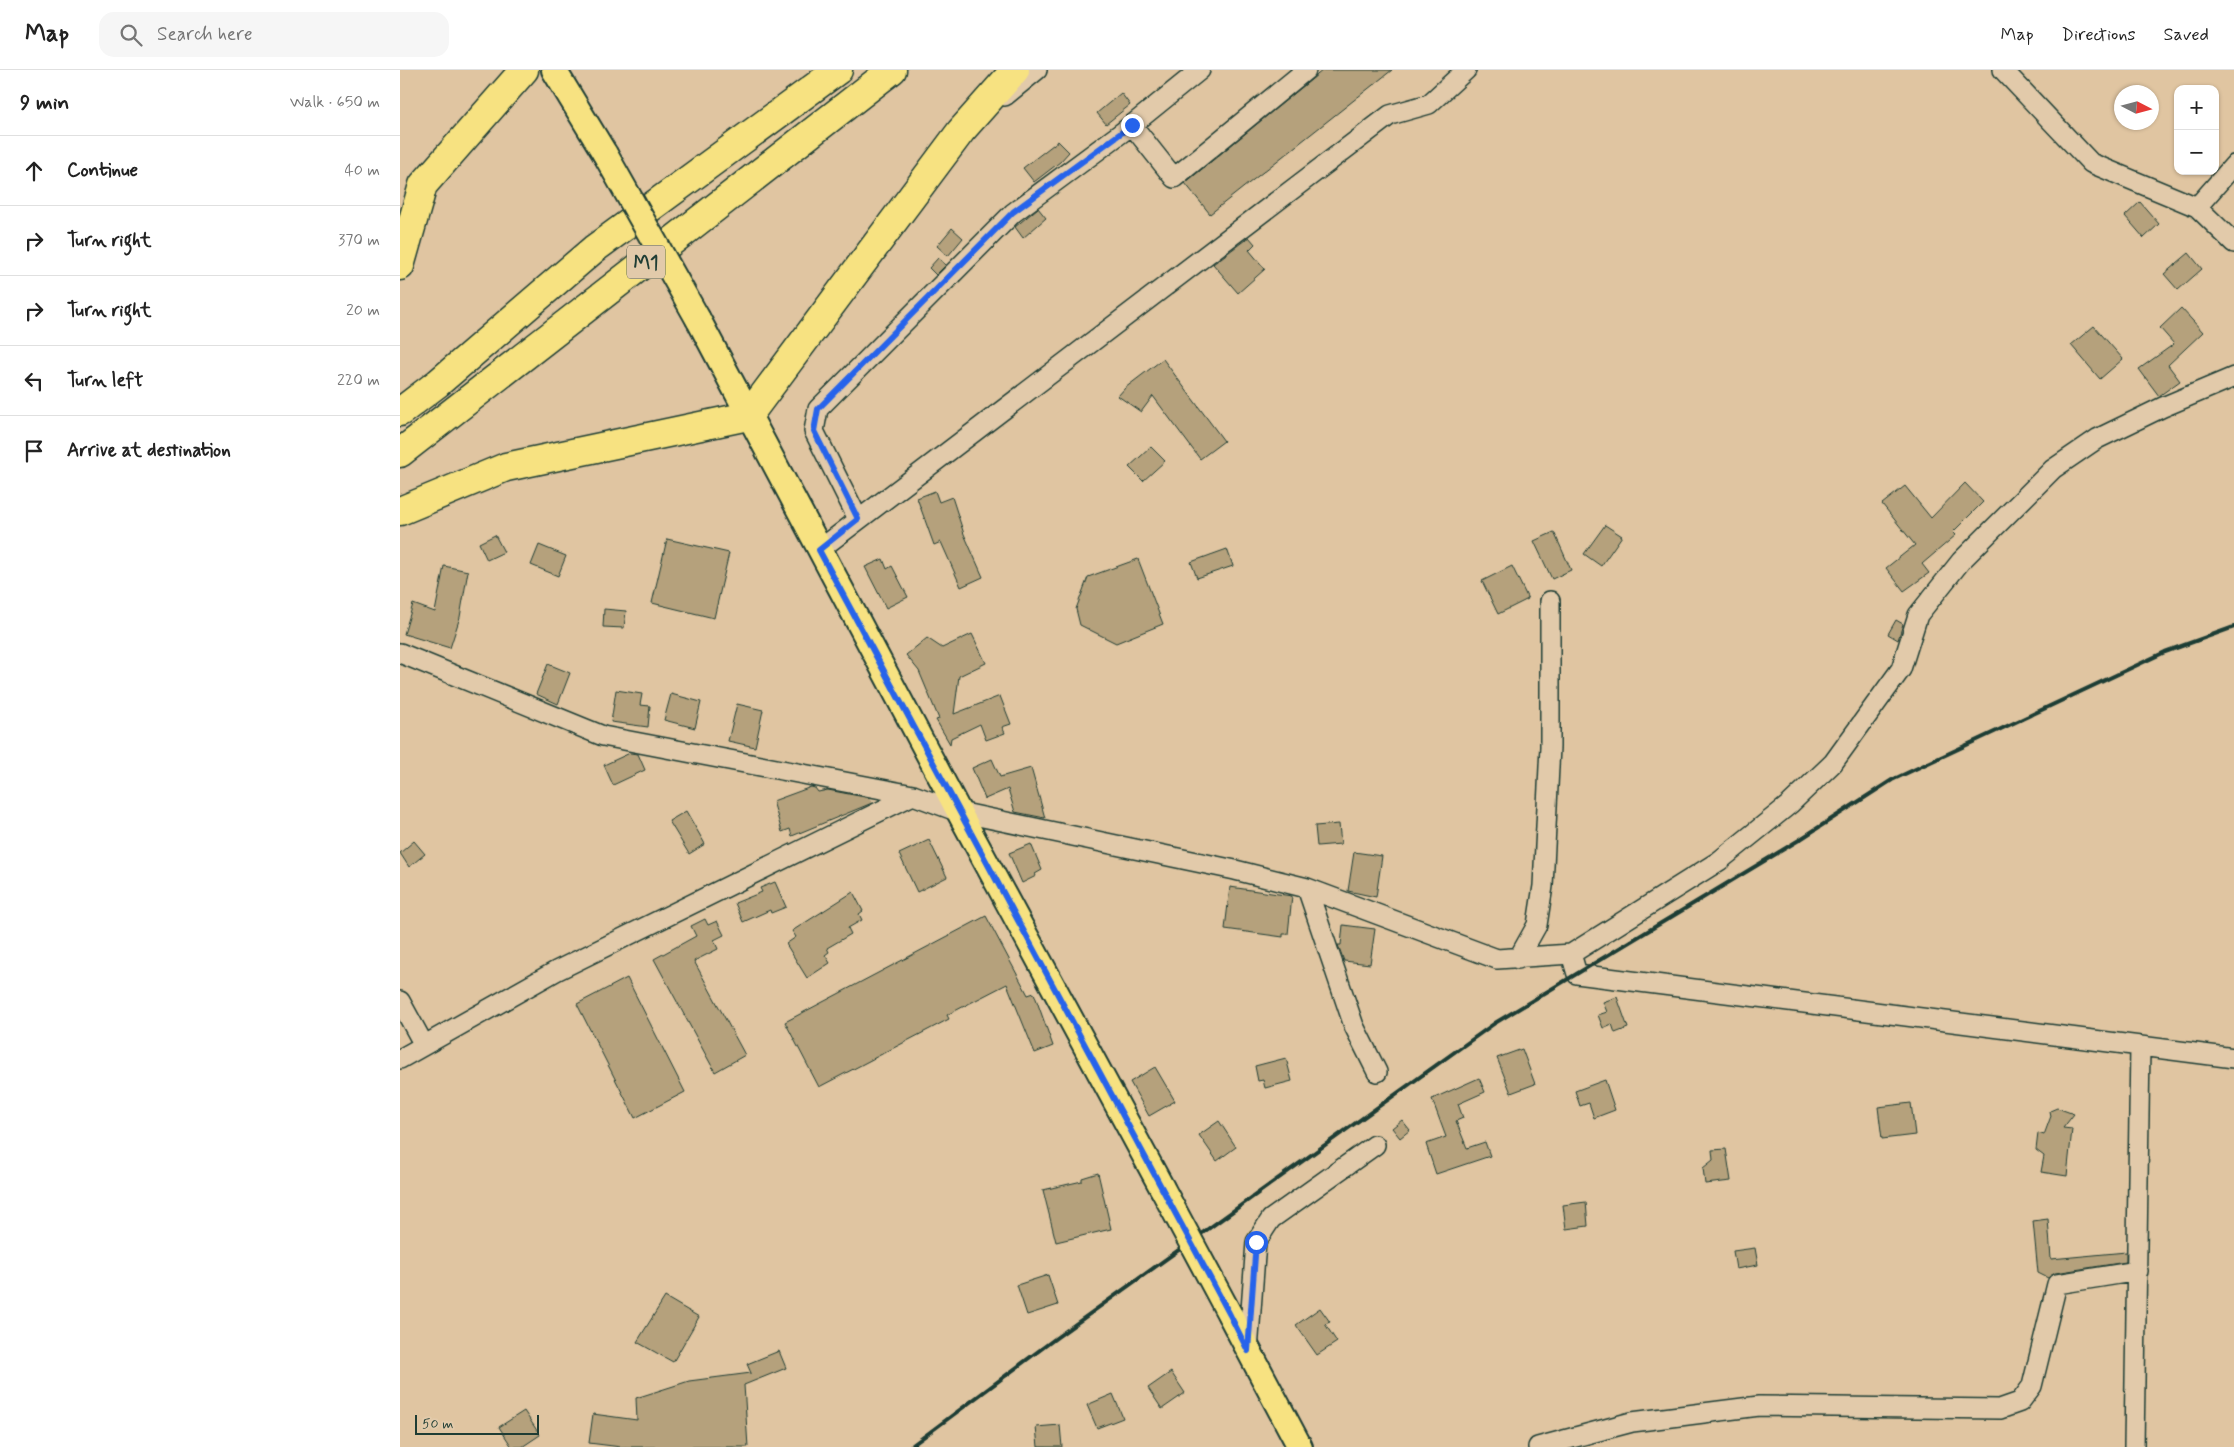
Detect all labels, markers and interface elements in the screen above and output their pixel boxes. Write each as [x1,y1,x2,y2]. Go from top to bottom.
search box [99,12,449,57]
text: Map [25,19,69,50]
icon: search [117,21,145,49]
text: Search here [157,22,253,47]
text: Map [2001,23,2034,47]
text: Directions [2062,23,2136,47]
text: Saved [2164,23,2209,47]
north arrow [2114,85,2159,130]
map controls [2174,85,2219,175]
button: + [2174,85,2219,130]
text: 9 min [20,89,69,117]
text: Walk · 650 m [290,92,380,113]
route end [1121,114,1144,137]
button: − [2174,130,2219,175]
icon: ahead [20,157,48,185]
text: Continue [67,158,138,183]
text: 40 m [344,160,380,181]
icon: right [20,227,48,255]
text: Turn right [67,228,151,253]
text: 370 m [338,230,380,251]
road number: M1 [627,246,665,278]
icon: right [20,297,48,325]
text: Turn right [67,298,151,323]
text: 20 m [346,300,380,321]
icon: left [20,367,48,395]
text: Turn left [67,368,143,393]
text: 220 m [337,370,380,391]
icon: arrive [20,437,48,465]
text: Arrive at destination [67,438,231,463]
route start [1245,1231,1268,1254]
scale bar [415,1412,539,1435]
text: 50 m [422,1415,453,1433]

